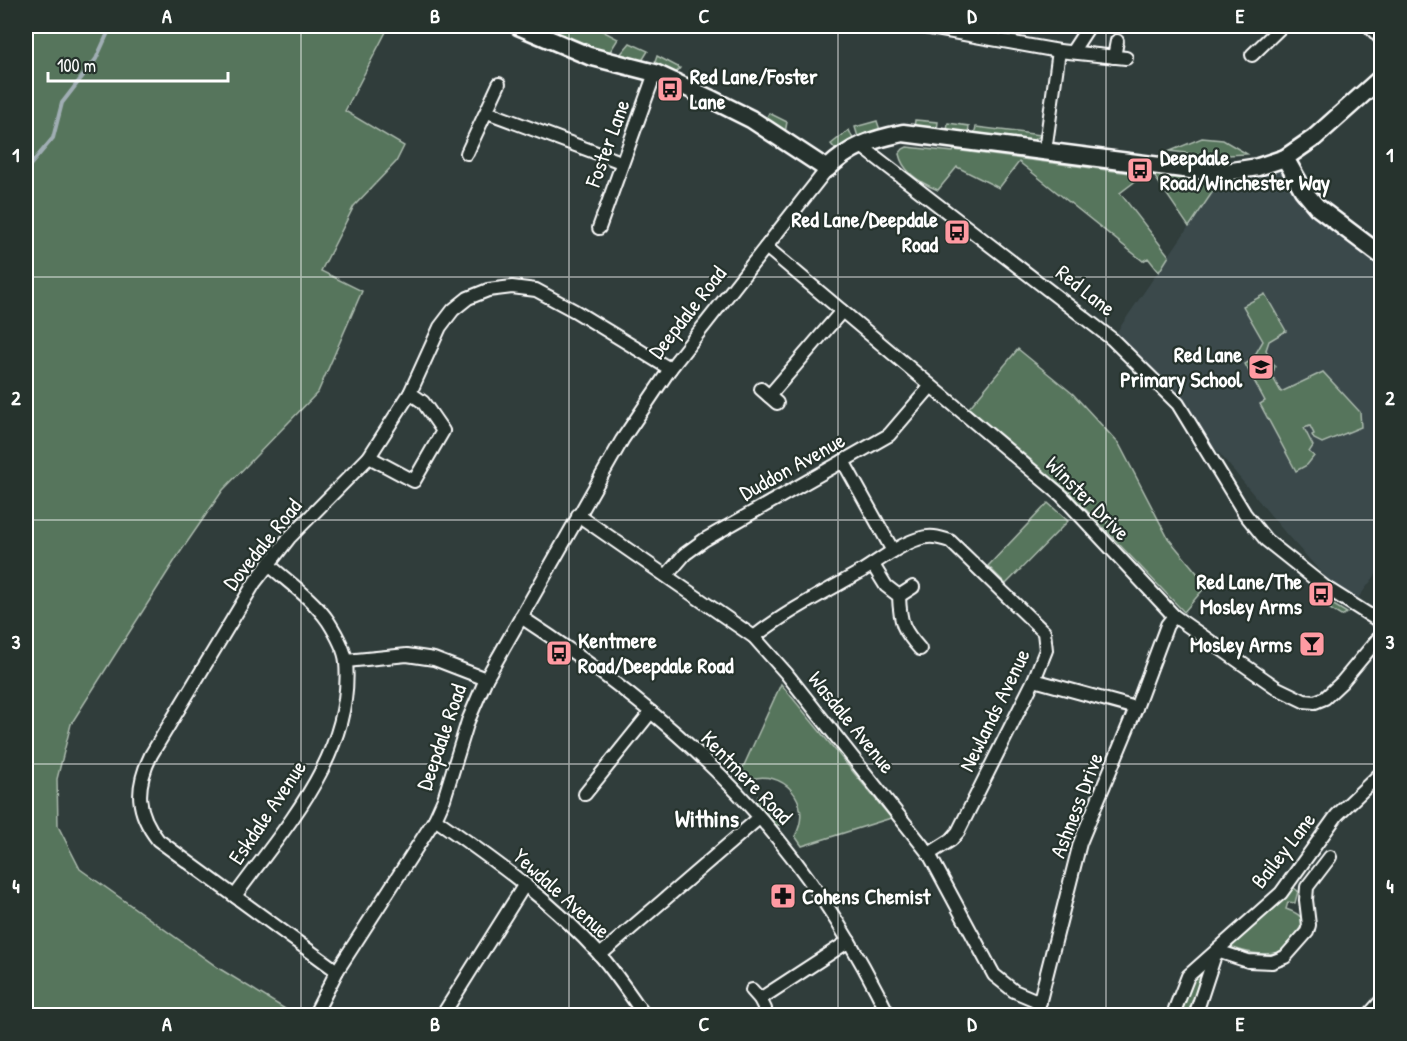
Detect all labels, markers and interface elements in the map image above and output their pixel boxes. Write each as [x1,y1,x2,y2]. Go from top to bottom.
text: A [162,2,172,29]
text: B [430,2,440,29]
text: C [699,2,710,29]
text: D [967,2,977,29]
text: E [1236,2,1245,29]
scale bar [48,45,228,83]
text: 100 m [57,53,96,78]
place label: Red Lane/Foster Lane [690,61,818,116]
bus stop icon: Red Lane/Foster Lane [655,74,685,104]
street label: Foster Lane [577,95,637,192]
text: 1 [12,141,20,168]
text: 1 [1386,141,1394,168]
place label: Deepdale Road/Winchester Way [1160,142,1331,198]
bus stop icon: Deepdale Road/Winchester Way [1125,155,1155,185]
place label: Red Lane/Deepdale Road [792,204,938,259]
bus stop icon: Red Lane/Deepdale Road [942,217,972,247]
street label: Red Lane [1050,257,1122,323]
street label: Deepdale Road [641,259,733,365]
place label: Red Lane Primary School [1120,339,1243,395]
school or university icon: Red Lane Primary School [1246,352,1276,382]
text: 2 [11,384,21,411]
text: 2 [1385,384,1395,411]
street label: Duddon Avenue [734,425,850,507]
street label: Winster Drive [1039,449,1137,547]
street label: Dovedale Road [216,492,308,596]
place label: Red Lane/The Mosley Arms [1197,566,1303,622]
bus stop icon: Red Lane/The Mosley Arms [1306,579,1336,609]
place label: Kentmere Road/Deepdale Road [578,625,734,681]
text: 3 [12,628,21,655]
text: 3 [1386,628,1395,655]
place label: Mosley Arms [1190,629,1293,660]
bar icon: Mosley Arms [1297,629,1327,659]
bus stop icon: Kentmere Road/Deepdale Road [544,638,574,668]
street label: Newlands Avenue [951,643,1037,776]
street label: Wasdale Avenue [802,665,903,780]
street label: Deepdale Road [409,680,473,794]
street label: Kentmere Road [695,723,800,831]
street label: Ashness Drive [1042,748,1110,862]
street label: Eskdale Avenue [221,754,313,870]
district label: Withins [675,802,739,834]
street label: Bailey Lane [1244,805,1322,894]
street label: Yewdale Avenue [507,841,617,945]
text: 4 [12,872,20,899]
text: 4 [1386,872,1394,899]
pharmacy icon: Cohens Chemist [768,881,798,911]
place label: Cohens Chemist [802,881,932,911]
text: A [162,1010,172,1037]
text: B [430,1010,440,1037]
text: C [699,1010,710,1037]
text: D [967,1010,977,1037]
text: E [1236,1010,1245,1037]

